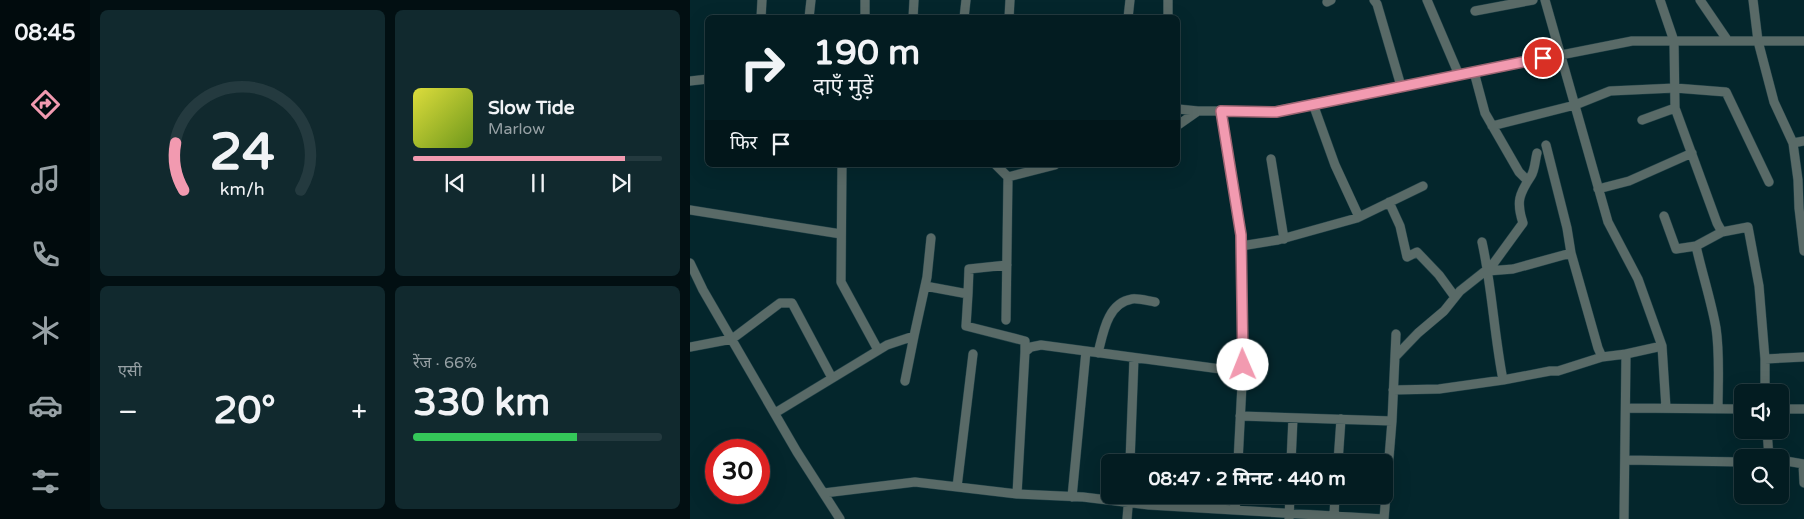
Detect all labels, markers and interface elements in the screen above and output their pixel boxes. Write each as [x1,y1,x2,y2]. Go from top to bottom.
text: 08:45 [15,20,75,46]
text: 190 m [813,32,920,74]
icon: right [730,35,795,100]
pin [1522,37,1564,79]
icon: arrive [1529,44,1557,72]
text: दाएँ मुड़ें [813,74,873,100]
icon: directions [28,87,63,122]
text: Slow Tide [488,97,575,119]
text: Marlow [488,119,545,139]
text: 24 [210,121,275,184]
icon: arrive [767,130,795,158]
text: फिर [730,132,757,154]
icon: music [28,162,63,197]
icon: previous [441,169,469,197]
icon: pause [524,169,552,197]
icon: next [607,169,635,197]
text: km/h [220,179,265,200]
icon: phone [28,237,63,272]
icon: climate [28,313,63,348]
position arrow [1216,338,1268,390]
text: रेंज · 66% [413,353,477,373]
text: एसी [118,361,142,381]
text: 330 km [413,380,550,426]
map controls [1734,384,1789,504]
button: sound [1734,384,1789,439]
icon: car [28,388,63,423]
text: 20° [214,388,276,434]
text: − [118,395,138,429]
text: + [351,395,367,429]
speed limit sign: 30 [705,439,770,504]
button: search [1734,449,1789,504]
icon: filters [28,464,63,499]
text: 08:47 · 2 मिनट · 440 m [1148,468,1346,490]

